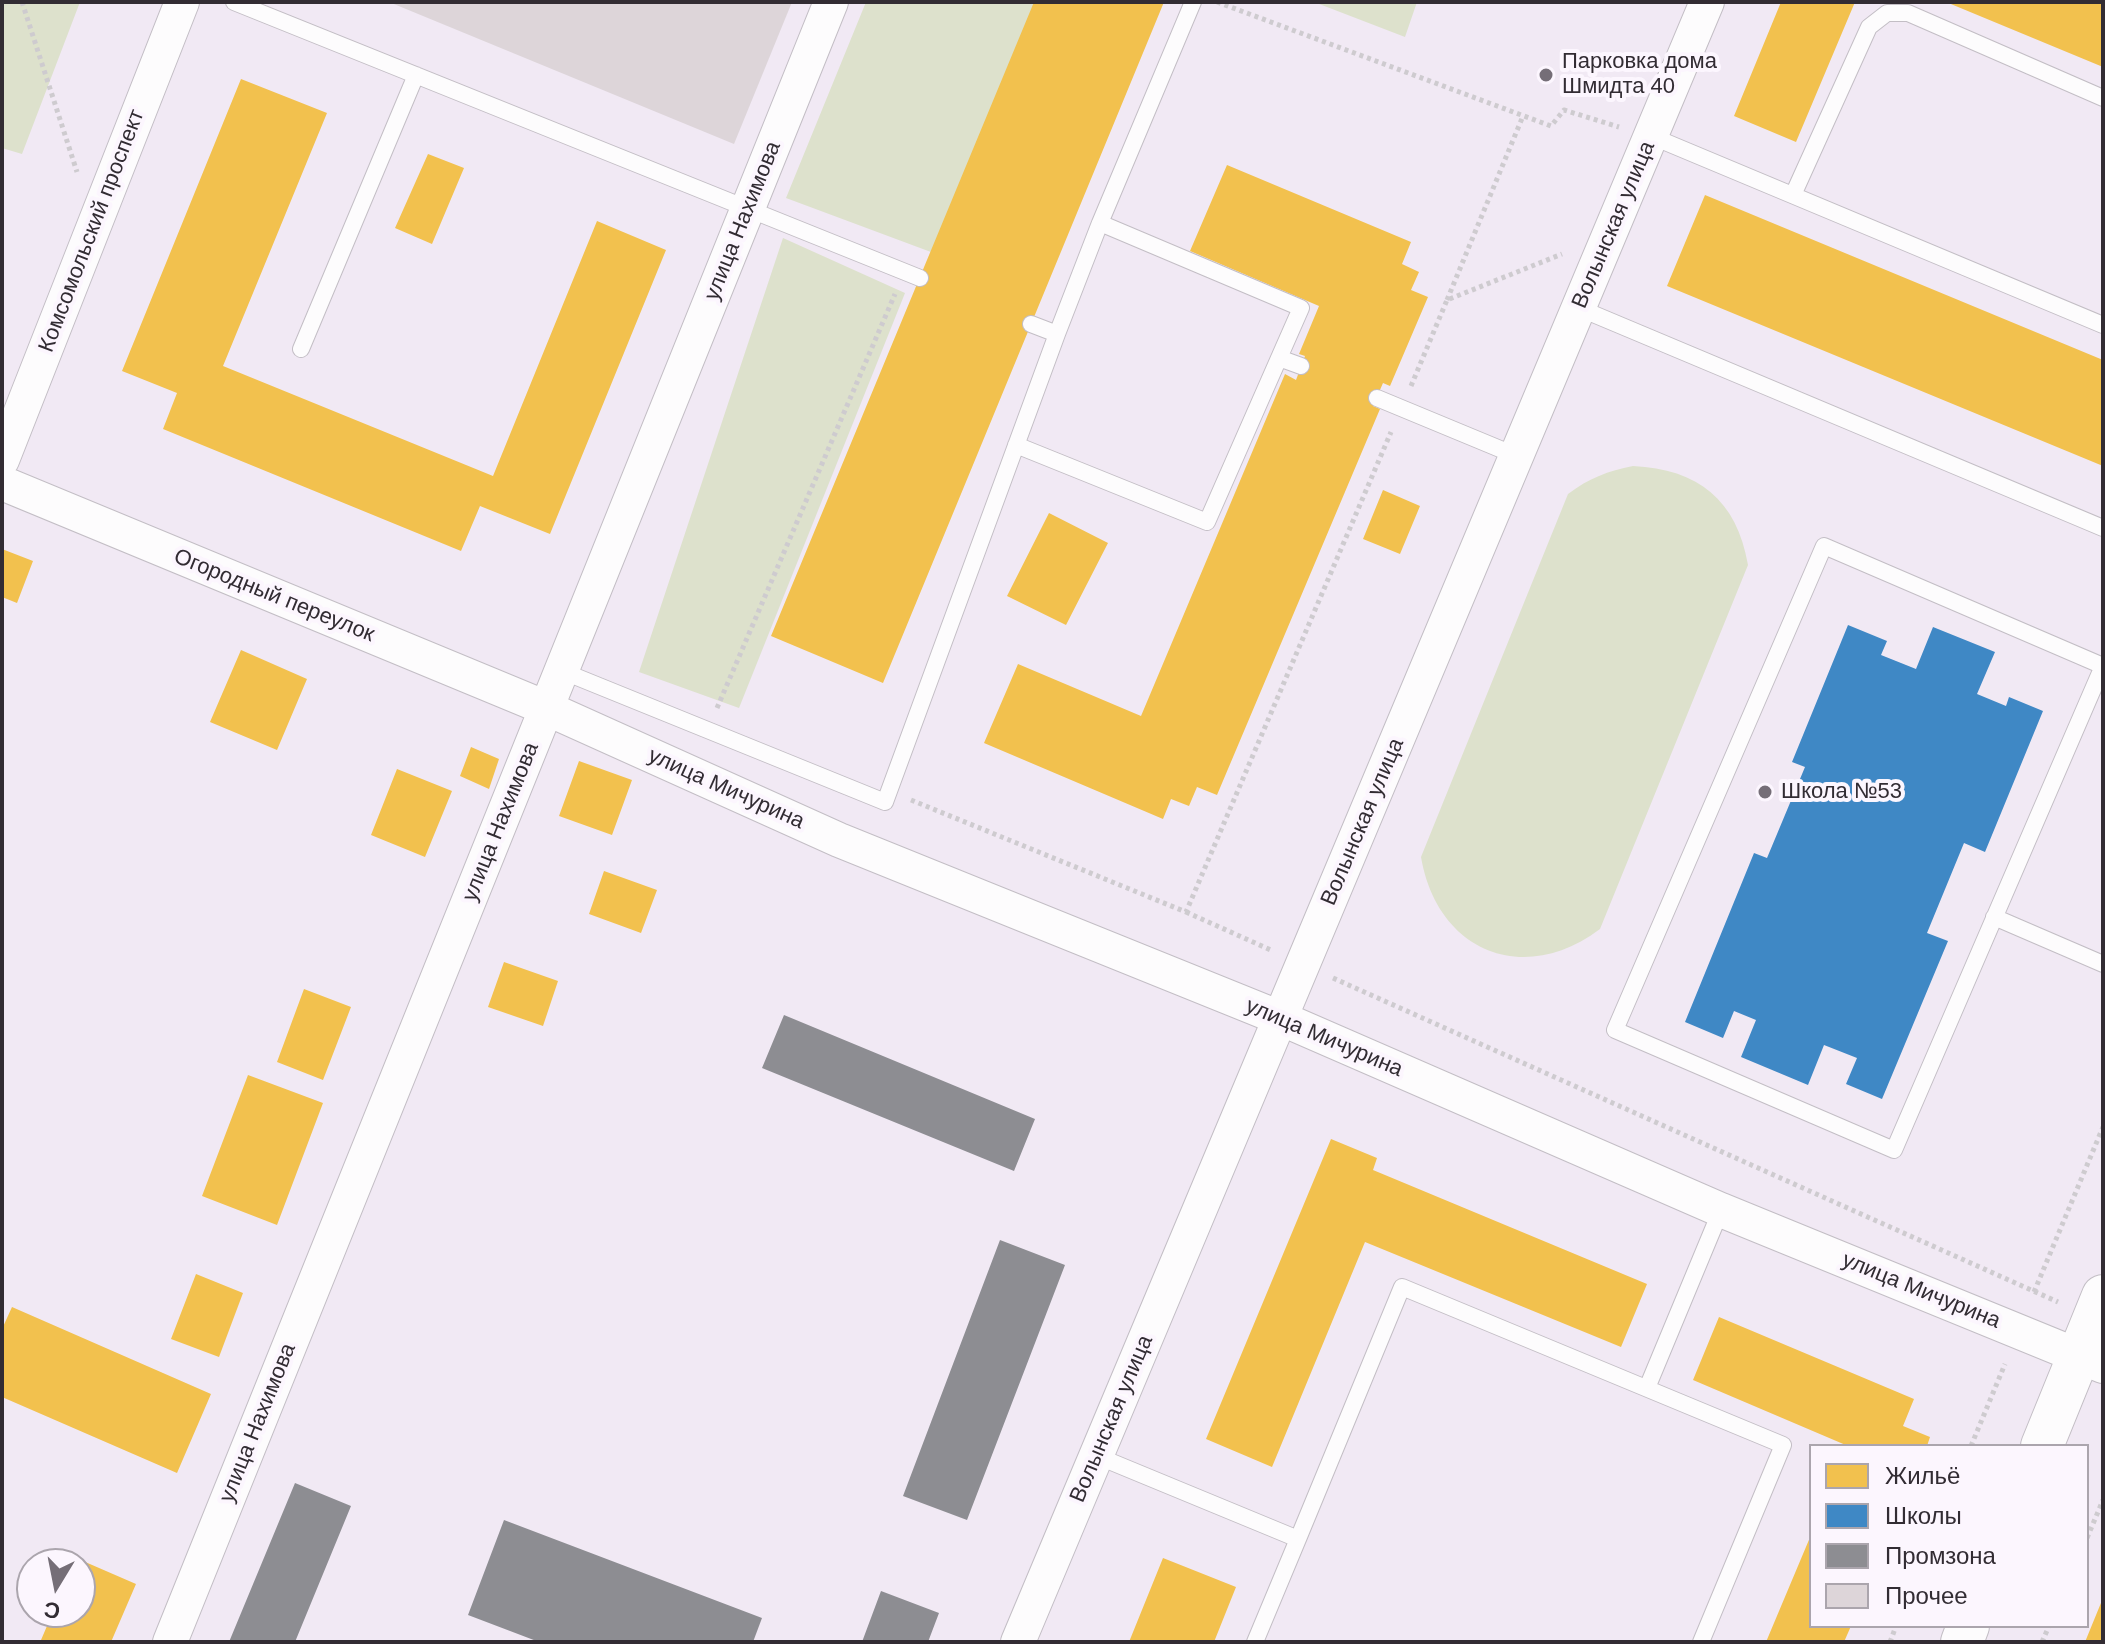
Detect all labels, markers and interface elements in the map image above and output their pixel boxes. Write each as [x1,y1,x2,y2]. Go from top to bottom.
place label: Парковка дома Шмидта 40 [1562,49,1717,100]
marker: Парковка дома Шмидта 40 [1537,66,1555,84]
street label: Комсомольский проспект [34,106,150,356]
street label: Волынская улица [1567,137,1661,313]
street label: улица Нахимова [699,138,787,304]
street label: Огородный переулок [170,544,378,648]
street label: Волынская улица [1316,734,1410,910]
street label: улица Нахимова [457,739,545,905]
street label: улица Мичурина [644,743,808,835]
place label: Школа №53 [1781,779,1902,805]
marker: Школа №53 [1756,783,1774,801]
street label: улица Мичурина [1241,993,1407,1083]
street label: улица Мичурина [1838,1247,2004,1335]
street label: Волынская улица [1065,1331,1159,1507]
street label: улица Нахимова [214,1340,302,1506]
legend [1809,1444,2089,1628]
text: Жильё [1885,1462,1960,1489]
text: Школы [1885,1502,1962,1529]
text: Промзона [1885,1542,1996,1569]
north arrow [16,1548,96,1628]
text: Прочее [1885,1582,1968,1609]
text: С [42,1596,62,1624]

